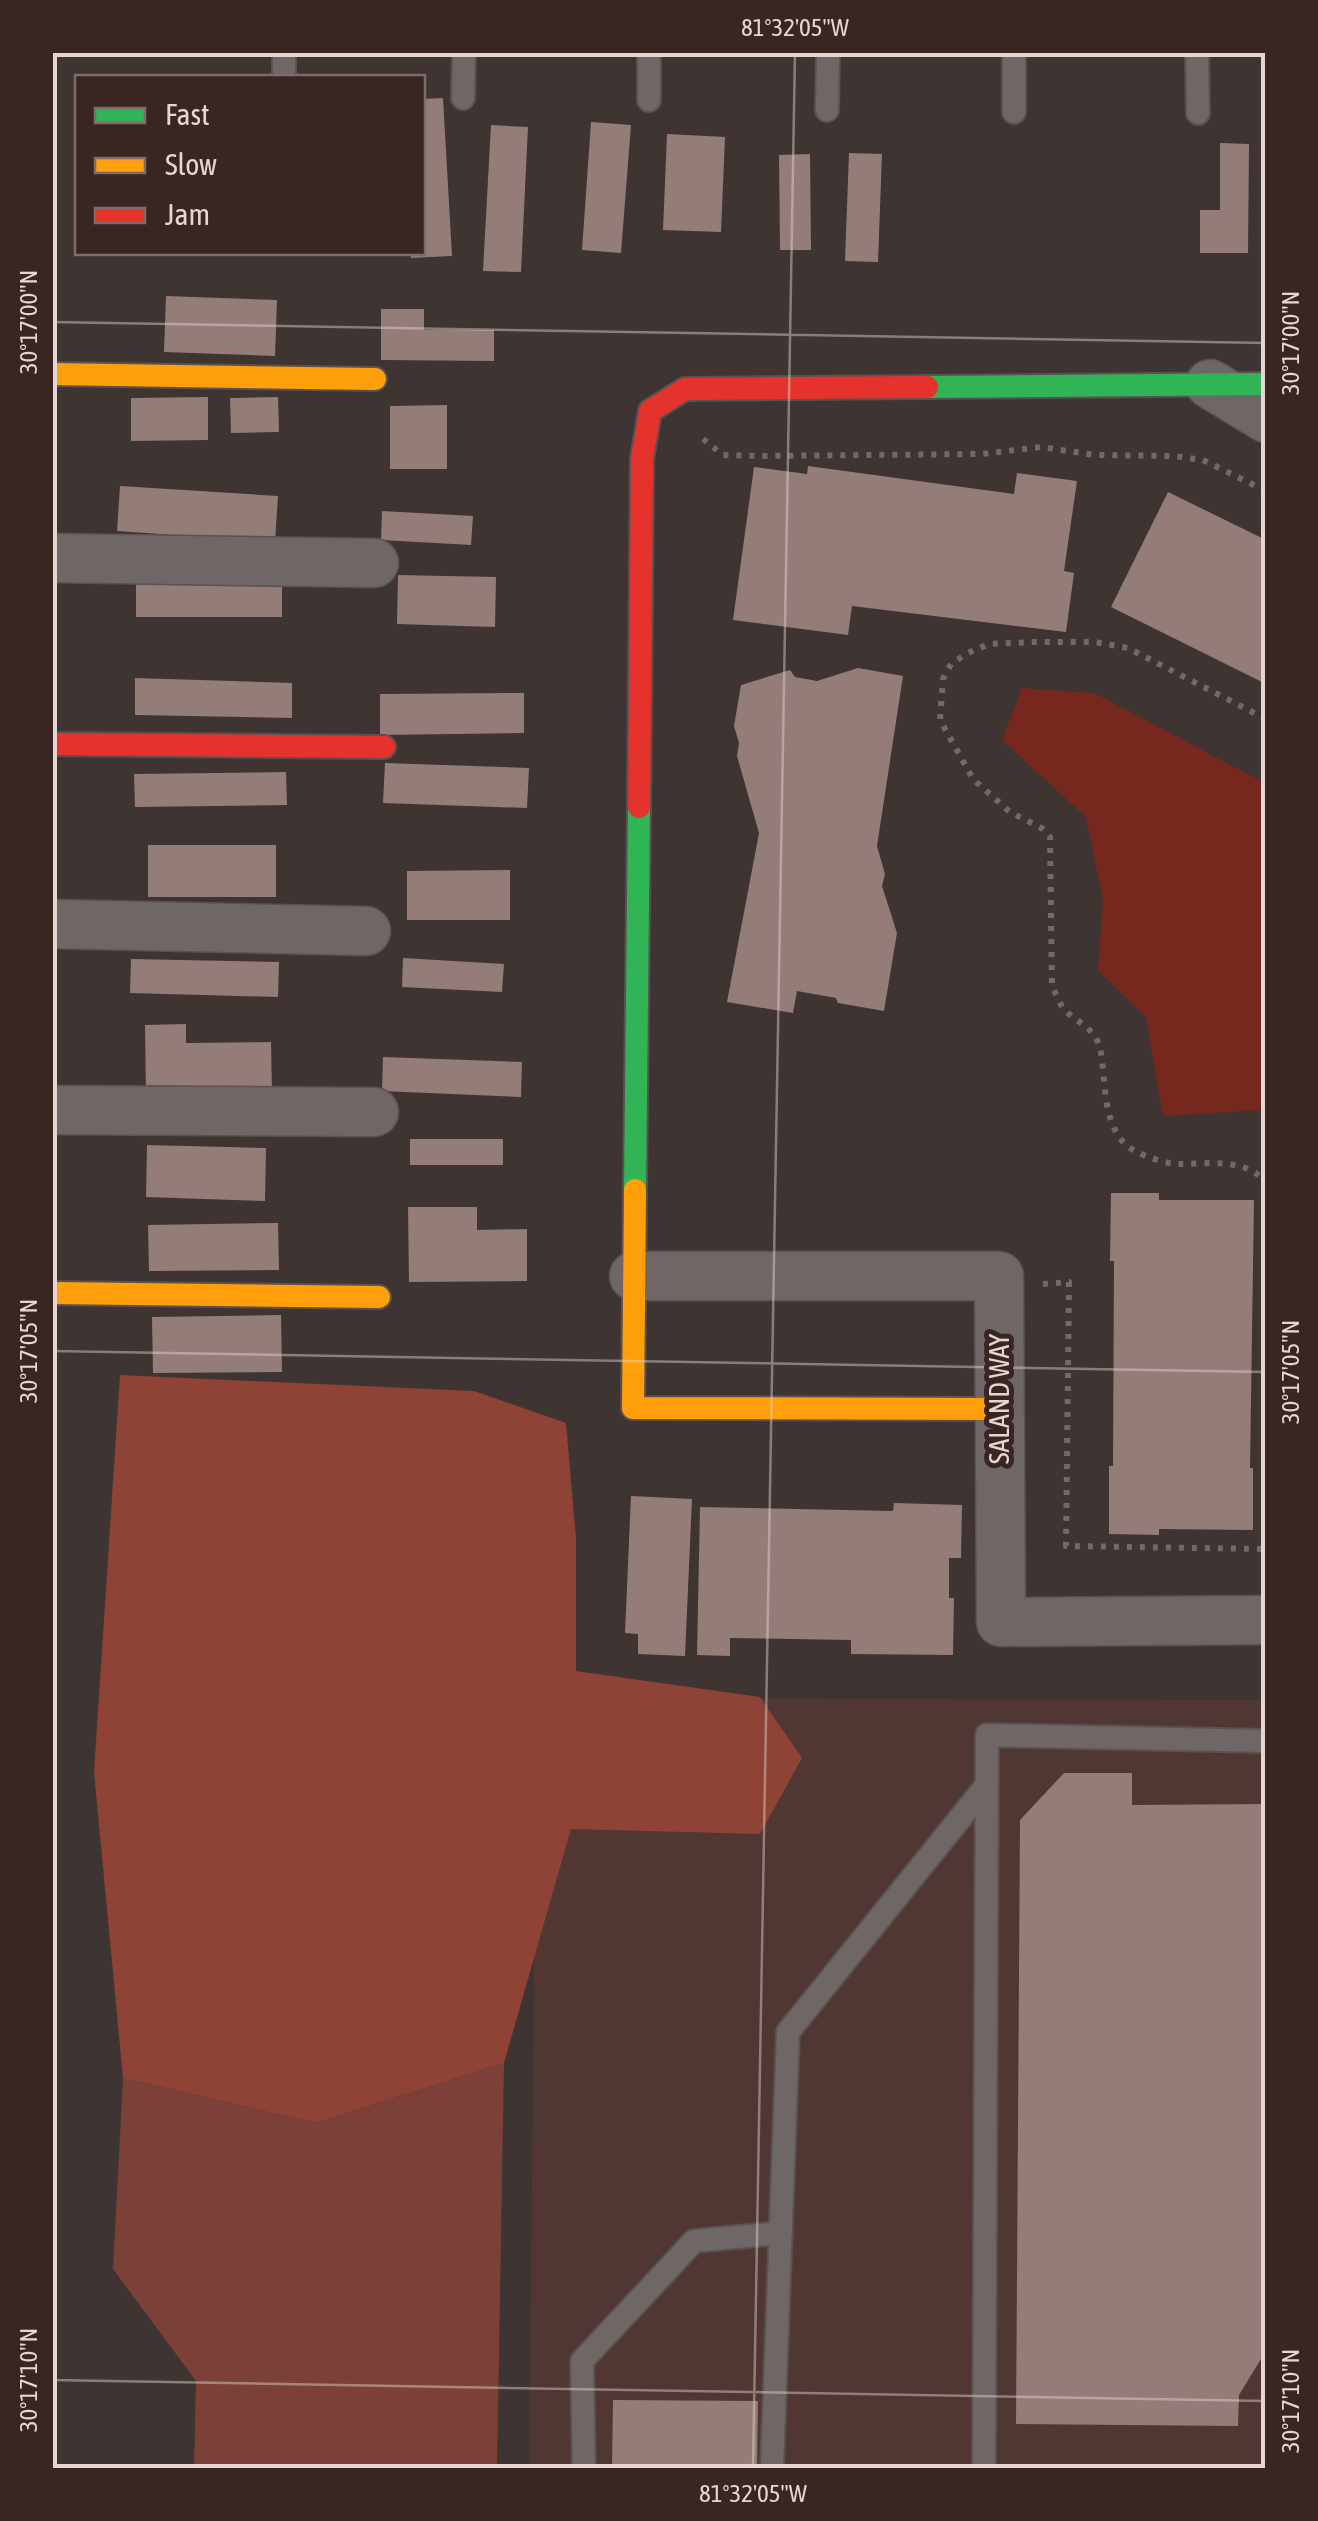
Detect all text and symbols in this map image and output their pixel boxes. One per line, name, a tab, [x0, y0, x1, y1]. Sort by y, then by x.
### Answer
text: 81°32'05"W	[741, 13, 850, 41]
legend	[75, 75, 425, 255]
text: Fast	[165, 97, 210, 131]
text: Slow	[165, 147, 217, 181]
text: Jam	[165, 197, 210, 231]
text: 30°17'00"N	[14, 270, 42, 374]
text: 30°17'00"N	[1276, 291, 1304, 395]
text: 30°17'05"N	[14, 1299, 42, 1403]
text: 30°17'05"N	[1276, 1320, 1304, 1424]
street label: SALAND WAY	[983, 1333, 1015, 1464]
text: 30°17'10"N	[14, 2328, 42, 2432]
text: 30°17'10"N	[1276, 2349, 1304, 2453]
text: 81°32'05"W	[699, 2479, 808, 2507]

